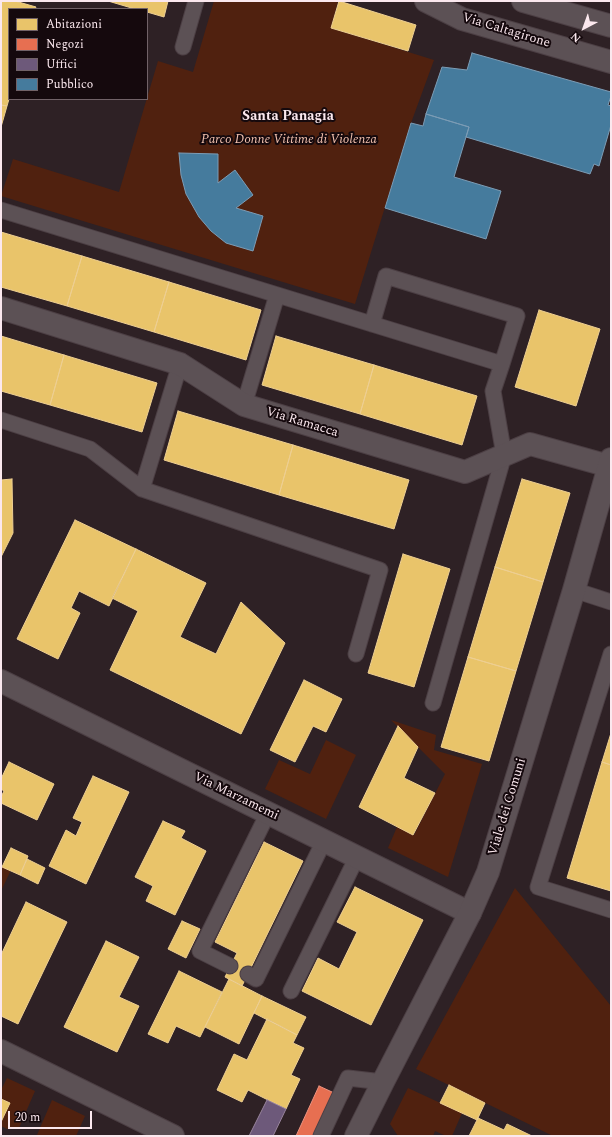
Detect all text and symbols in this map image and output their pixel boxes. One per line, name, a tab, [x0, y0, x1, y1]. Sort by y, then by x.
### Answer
legend	[8, 8, 148, 100]
north arrow	[564, 8, 604, 48]
street label: Via Caltagirone	[460, 10, 552, 52]
text: Abitazioni	[46, 15, 102, 34]
text: N	[567, 28, 585, 47]
text: Negozi	[46, 35, 84, 54]
text: Uffici	[46, 55, 77, 74]
text: Pubblico	[46, 75, 93, 94]
district label: Santa Panagia	[242, 109, 334, 125]
park label: Parco Donne Vittime di Violenza	[201, 132, 377, 148]
street label: Via Ramacca	[264, 405, 340, 441]
street label: Viale dei Comuni	[486, 757, 530, 857]
street label: Via Marzamemi	[191, 770, 281, 824]
scale bar	[10, 1103, 94, 1129]
text: 20 m	[15, 1108, 40, 1127]

